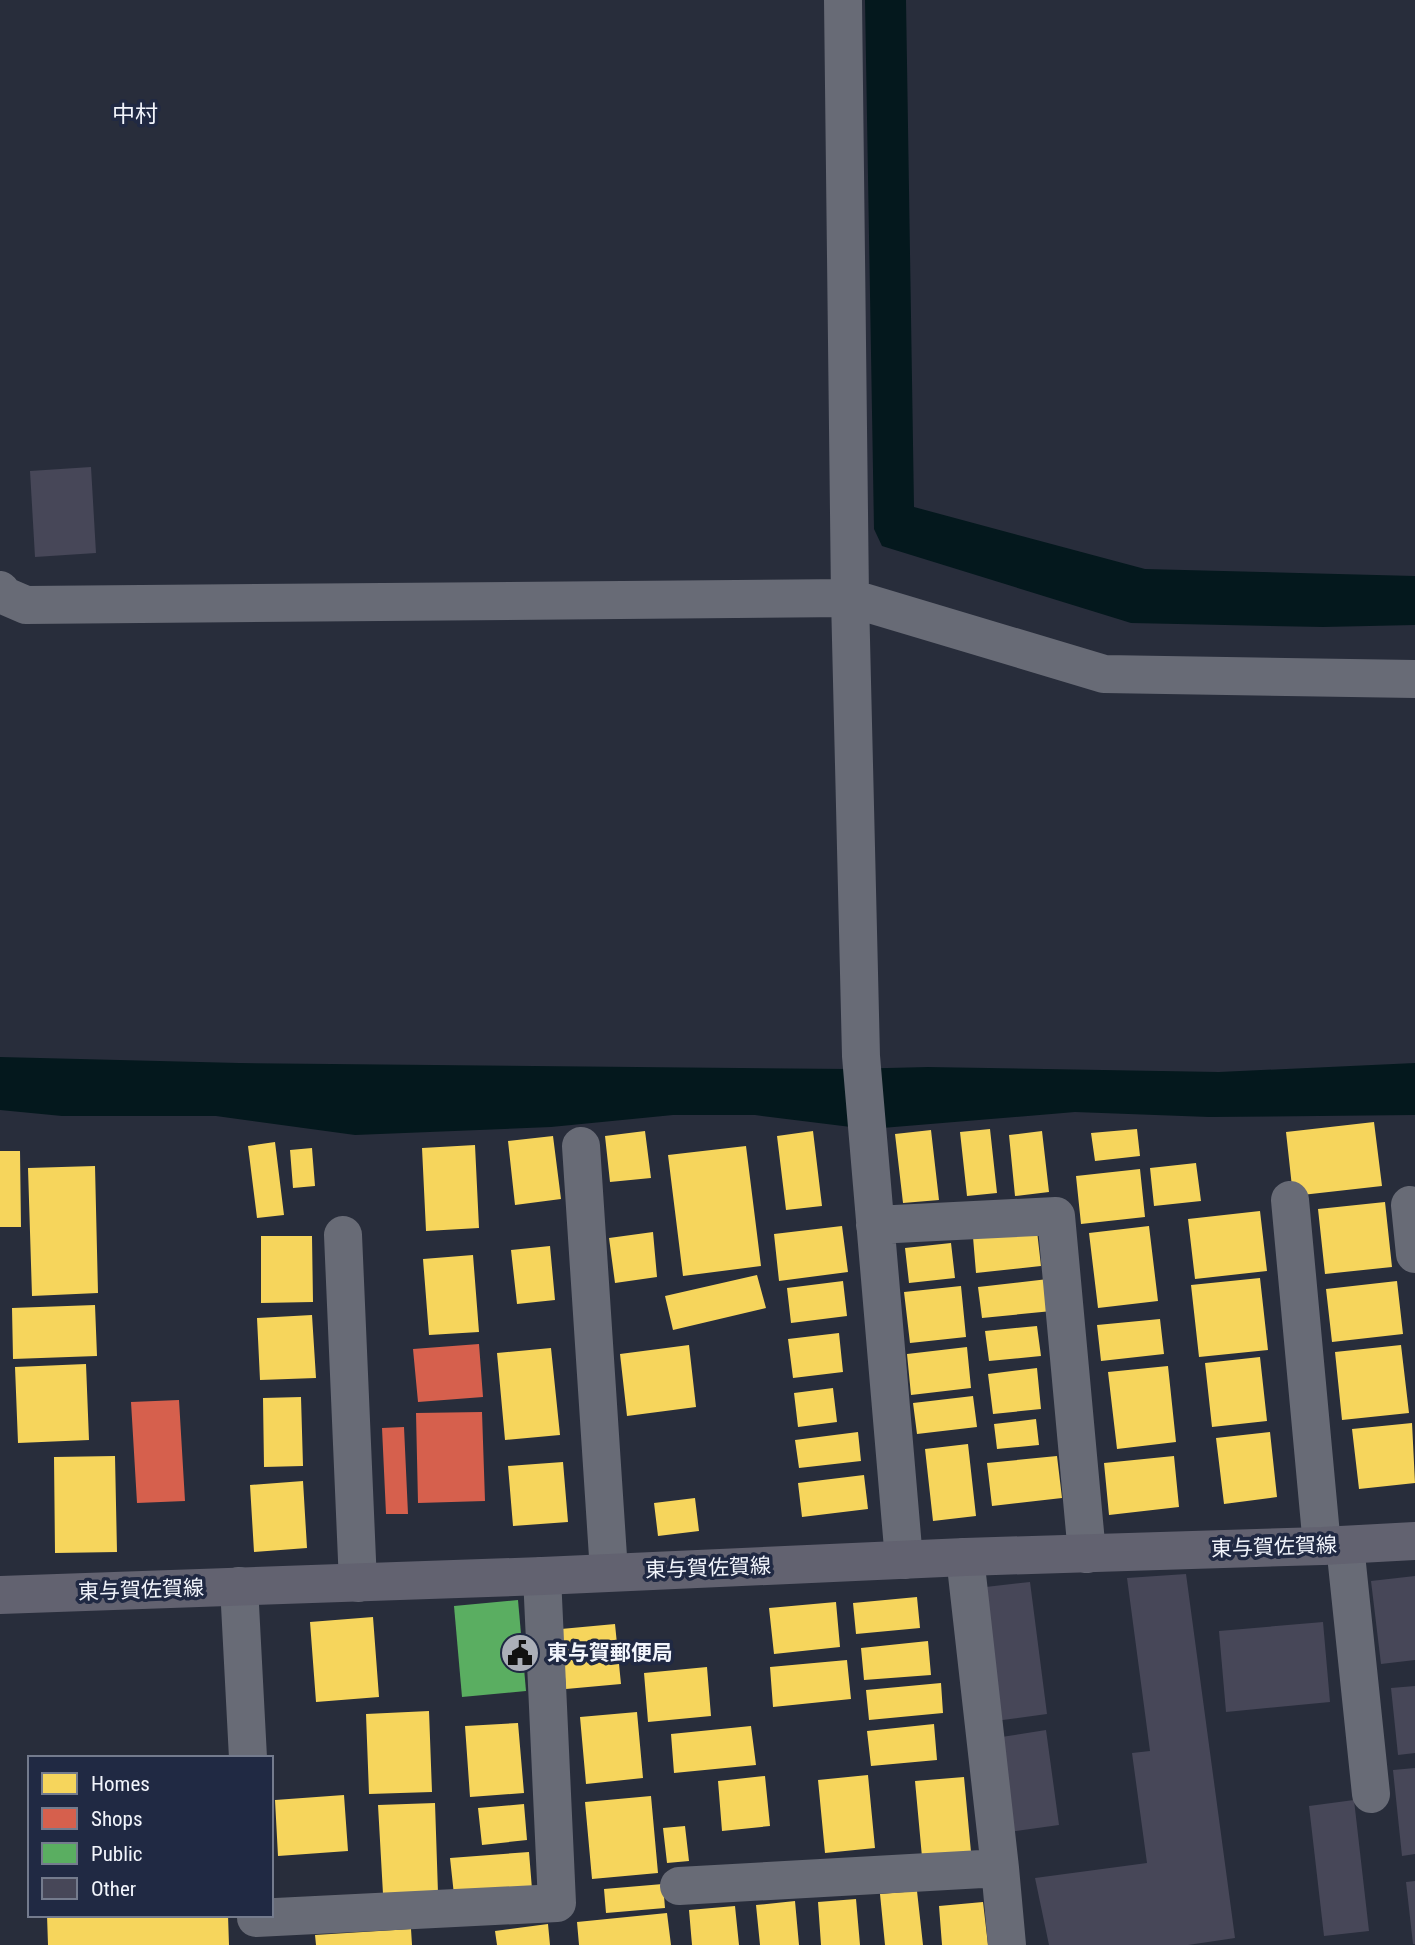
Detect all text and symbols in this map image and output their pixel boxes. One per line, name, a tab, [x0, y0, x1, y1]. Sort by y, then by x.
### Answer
district label: 中村	[112, 101, 158, 128]
street label: 東与賀佐賀線	[1211, 1533, 1337, 1561]
street label: 東与賀佐賀線	[645, 1554, 771, 1582]
street label: 東与賀佐賀線	[78, 1576, 204, 1604]
public building icon: 東与賀郵便局	[499, 1632, 541, 1674]
place label: 東与賀郵便局	[547, 1641, 673, 1665]
legend	[28, 1756, 273, 1917]
text: Homes	[91, 1772, 150, 1796]
text: Shops	[91, 1807, 143, 1831]
text: Public	[91, 1842, 143, 1866]
text: Other	[91, 1877, 136, 1901]

